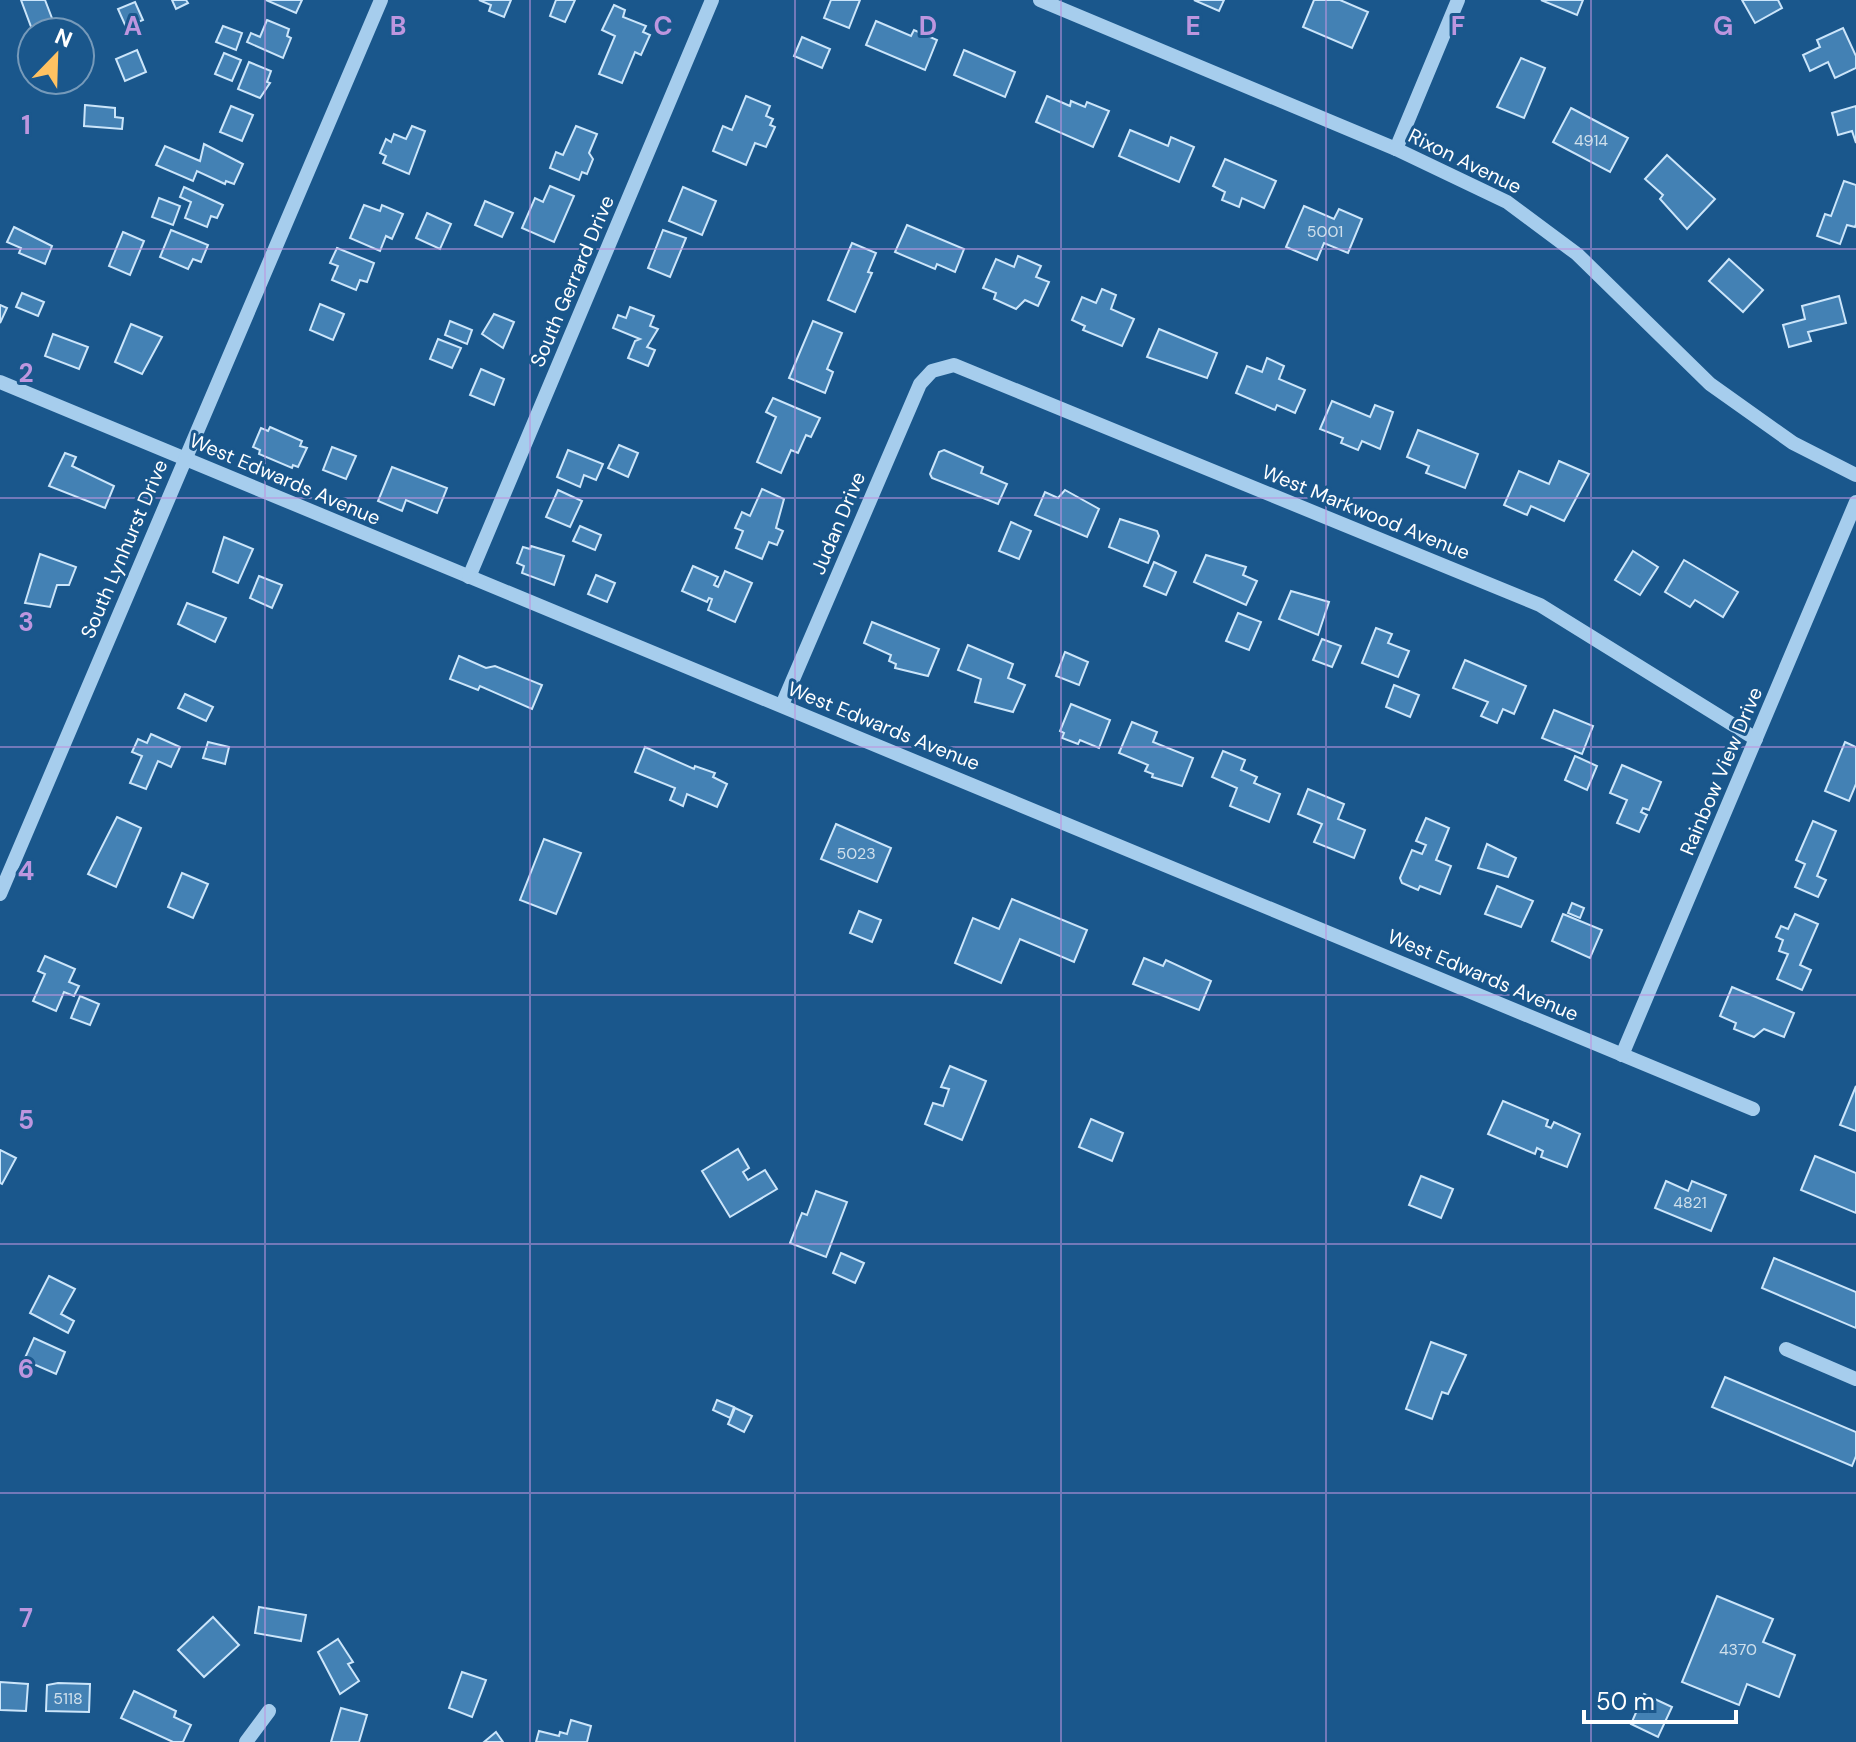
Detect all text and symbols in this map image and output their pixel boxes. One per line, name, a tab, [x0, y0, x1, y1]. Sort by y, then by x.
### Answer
text: A	[124, 9, 142, 43]
text: B	[390, 9, 406, 43]
text: C	[653, 9, 673, 43]
text: D	[919, 9, 937, 43]
text: E	[1185, 9, 1201, 43]
text: F	[1451, 9, 1465, 43]
text: G	[1713, 9, 1733, 43]
north arrow	[16, 16, 96, 96]
text: N	[51, 22, 77, 55]
text: 1	[21, 108, 31, 142]
street label: Rixon Avenue	[1404, 122, 1526, 200]
house number: 4914	[1574, 130, 1608, 151]
street label: South Gerrard Drive	[524, 191, 620, 371]
house number: 5001	[1307, 221, 1343, 242]
text: 2	[18, 356, 34, 390]
street label: West Edwards Avenue	[186, 427, 384, 531]
street label: South Lynhurst Drive	[75, 456, 173, 642]
street label: West Markwood Avenue	[1258, 458, 1474, 566]
street label: Judan Drive	[805, 468, 871, 578]
text: 3	[18, 605, 34, 639]
street label: West Edwards Avenue	[784, 676, 984, 776]
street label: Rainbow View Drive	[1674, 683, 1768, 859]
house number: 5023	[836, 843, 876, 864]
text: 4	[18, 854, 34, 888]
street label: West Edwards Avenue	[1384, 923, 1582, 1027]
text: 5	[18, 1103, 34, 1137]
house number: 4821	[1673, 1192, 1707, 1213]
text: 6	[18, 1352, 34, 1386]
text: 7	[19, 1601, 33, 1635]
house number: 4370	[1719, 1639, 1757, 1660]
scale bar	[1584, 1674, 1736, 1724]
text: 50 m	[1596, 1686, 1655, 1717]
house number: 5118	[53, 1688, 83, 1709]

